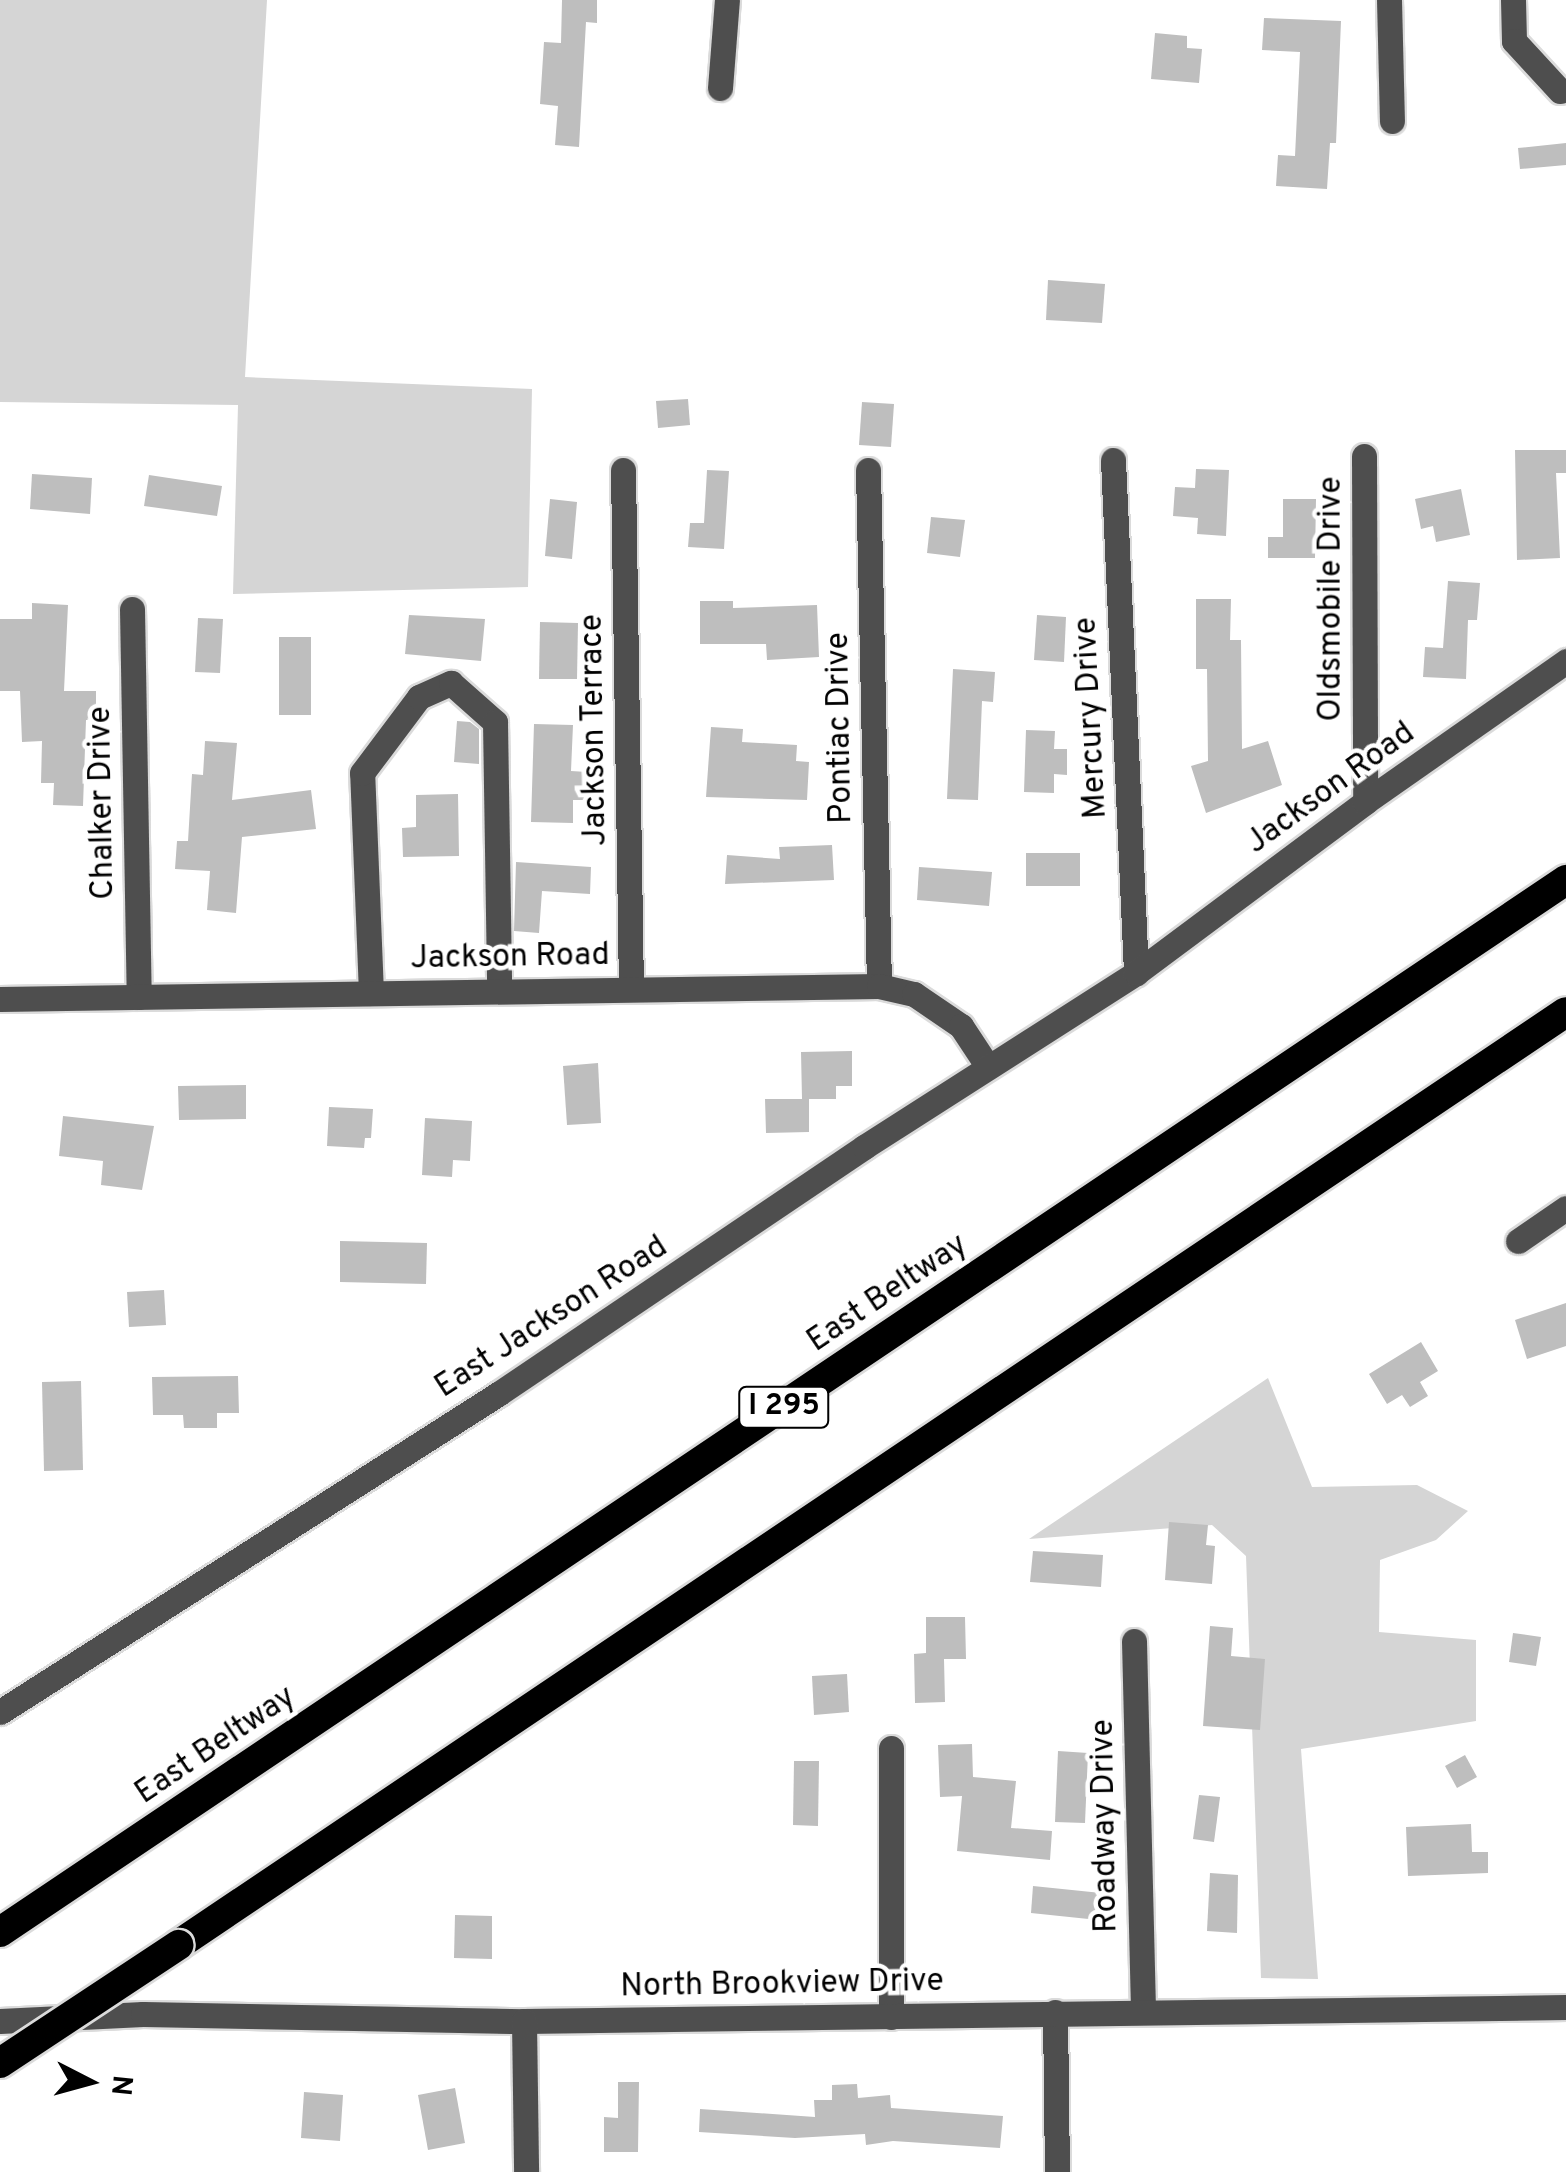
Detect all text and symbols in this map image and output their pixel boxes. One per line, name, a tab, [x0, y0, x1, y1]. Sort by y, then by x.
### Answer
street label: Oldsmobile Drive	[1313, 476, 1351, 722]
street label: Jackson Terrace	[574, 613, 616, 847]
street label: Mercury Drive	[1068, 616, 1116, 820]
street label: Pontiac Drive	[820, 632, 862, 824]
street label: Chalker Drive	[82, 706, 124, 900]
street label: Jackson Road	[1239, 715, 1423, 863]
street label: Jackson Road	[410, 937, 610, 979]
street label: East Beltway	[801, 1226, 975, 1362]
street label: East Jackson Road	[429, 1229, 675, 1407]
road number: I 295	[736, 1382, 832, 1432]
street label: East Beltway	[129, 1678, 303, 1814]
street label: Roadway Drive	[1085, 1719, 1127, 1933]
street label: North Brookview Drive	[620, 1963, 944, 2007]
north arrow	[40, 2032, 140, 2132]
text: N	[101, 2073, 139, 2097]

